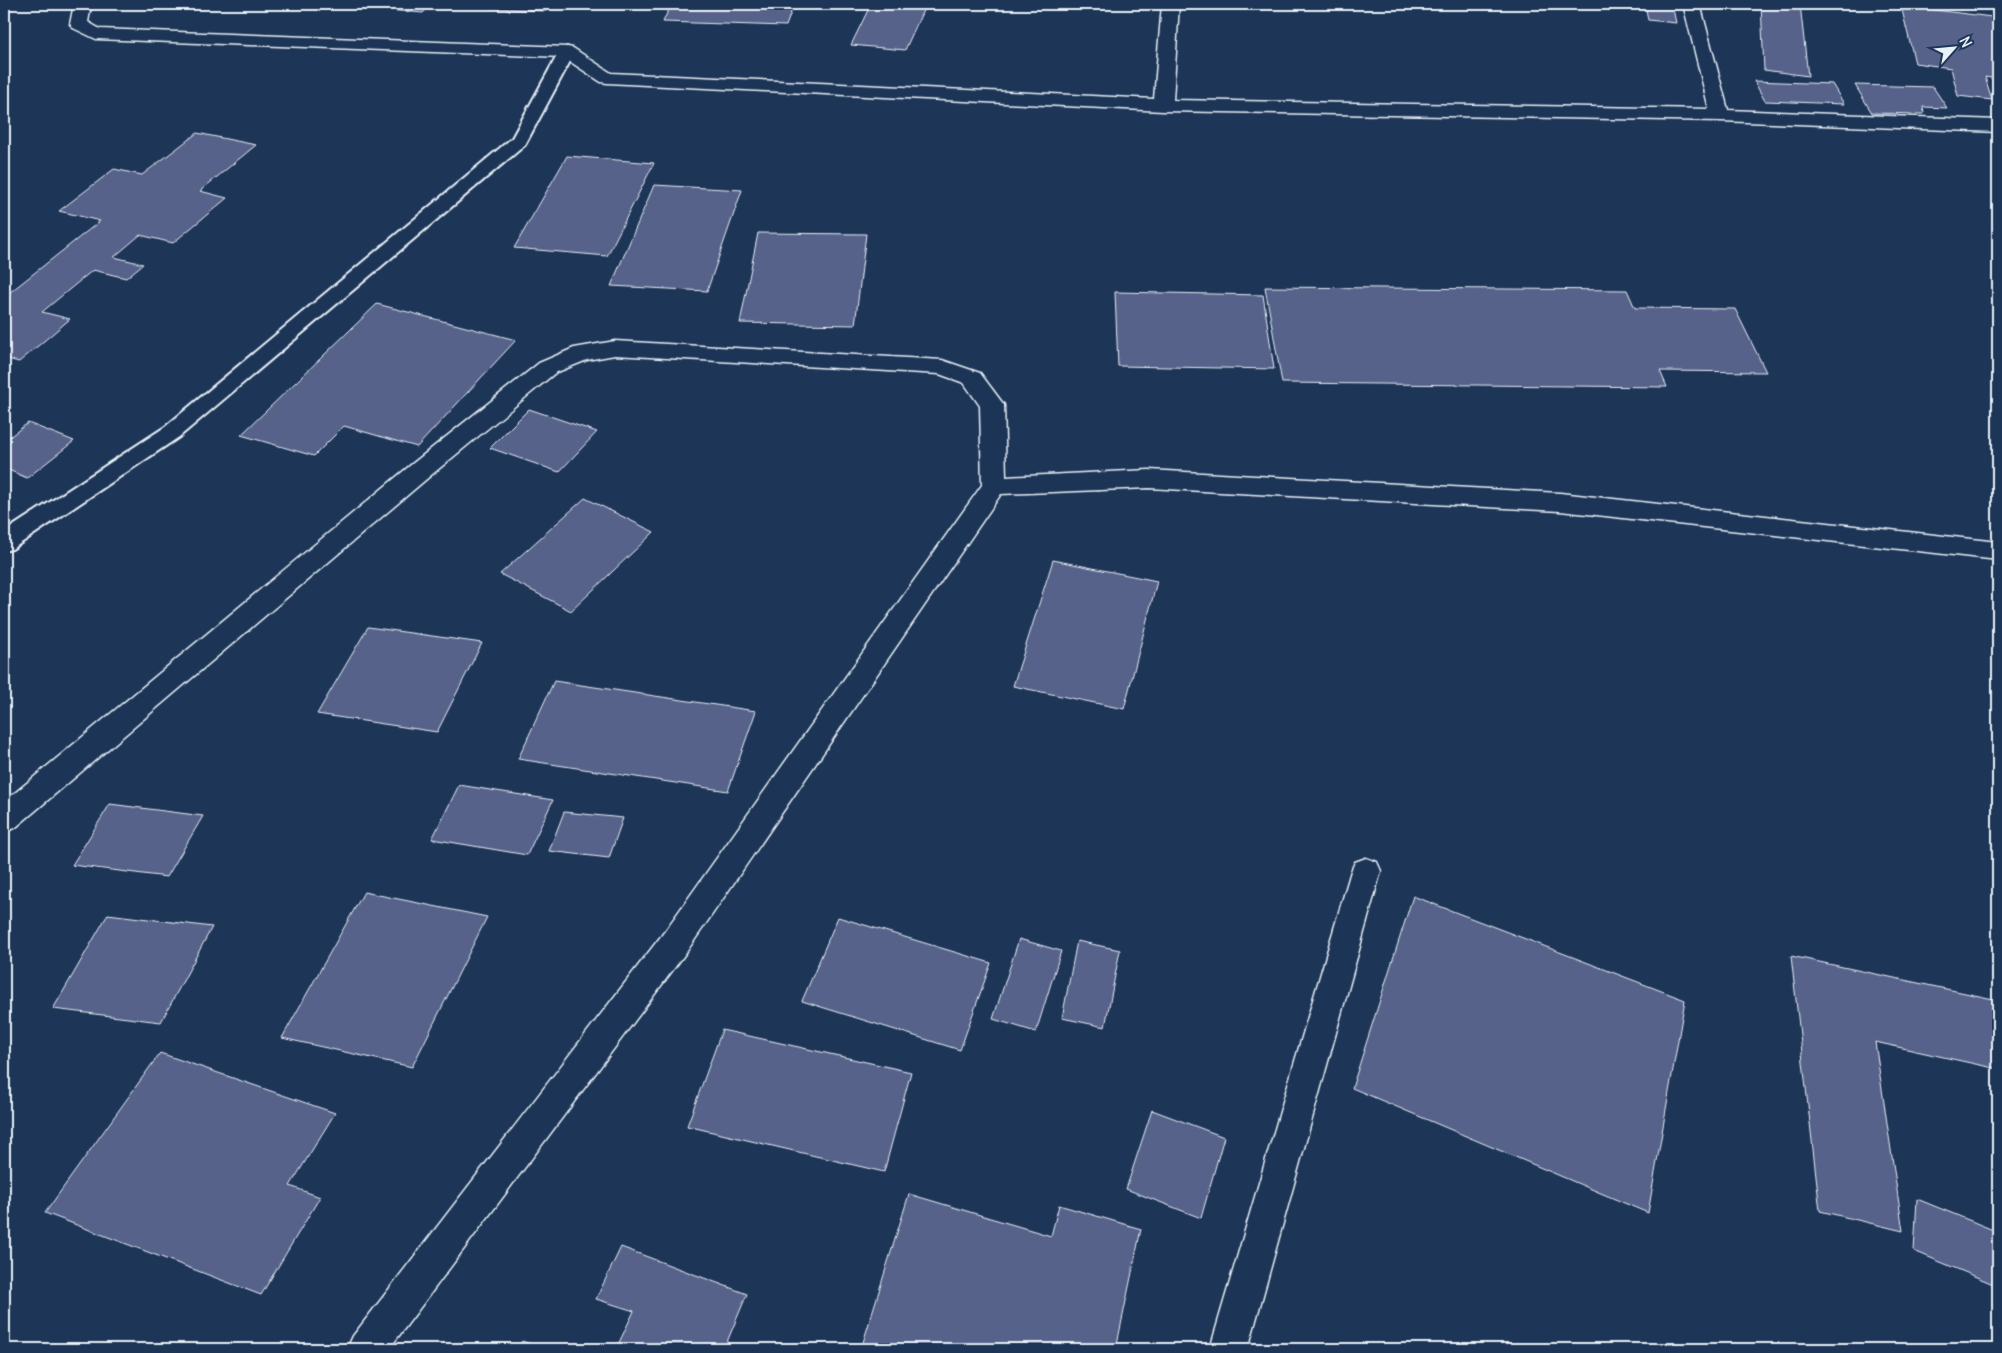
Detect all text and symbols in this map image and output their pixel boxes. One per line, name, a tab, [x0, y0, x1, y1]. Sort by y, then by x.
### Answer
north arrow	[1930, 22, 1980, 72]
text: N	[1955, 34, 1976, 50]

